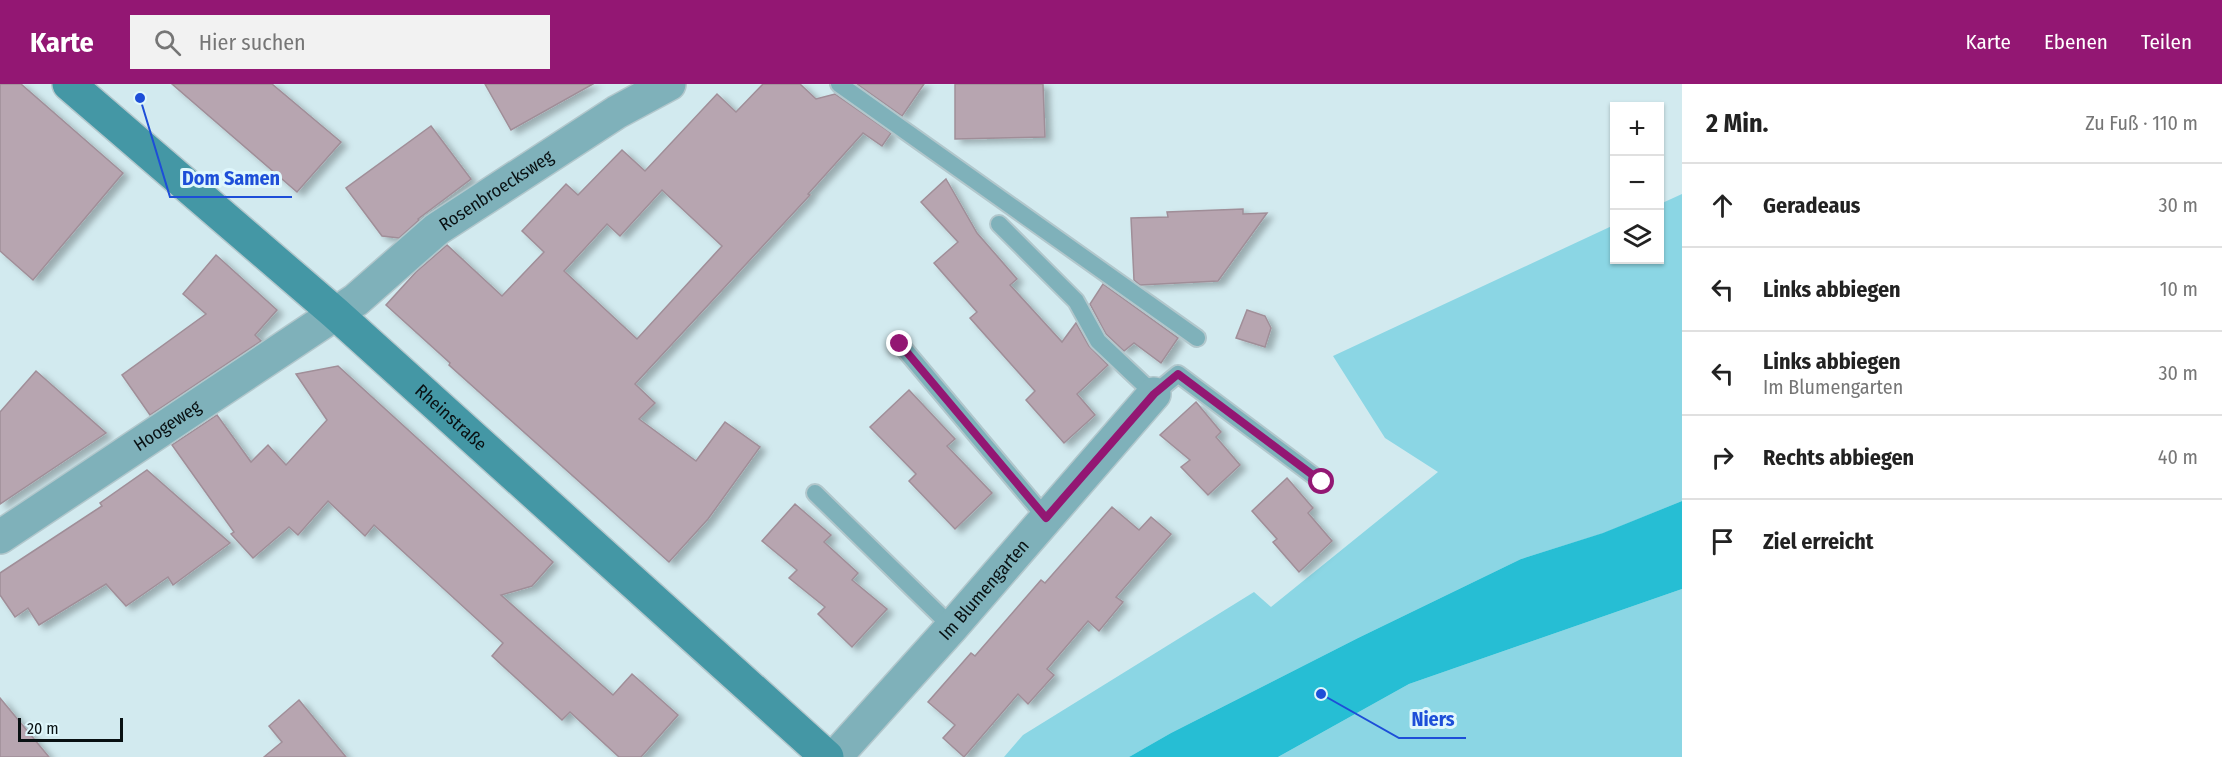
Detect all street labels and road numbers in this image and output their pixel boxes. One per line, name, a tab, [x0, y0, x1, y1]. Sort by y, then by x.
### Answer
street label: Rosenbroecksweg	[435, 145, 558, 236]
street label: Rheinstraße	[410, 380, 491, 456]
street label: Hoogeweg	[130, 395, 206, 456]
street label: Im Blumengarten	[934, 535, 1034, 645]

